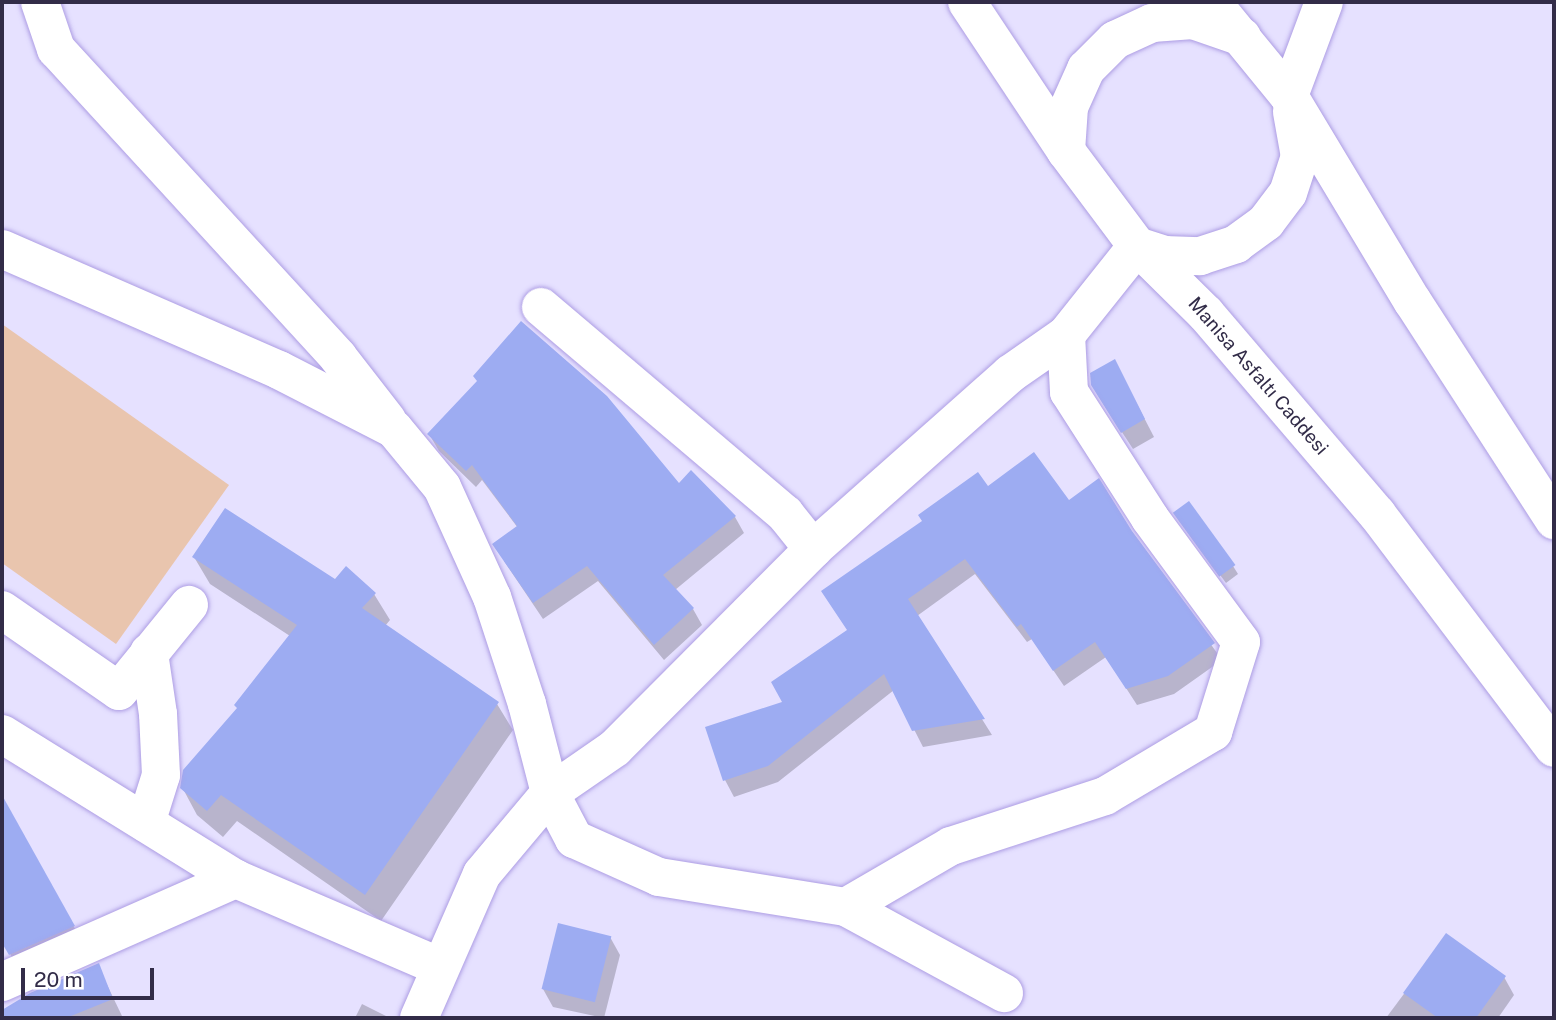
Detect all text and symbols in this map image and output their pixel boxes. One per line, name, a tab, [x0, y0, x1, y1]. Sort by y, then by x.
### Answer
street label: Manisa Asfaltı Caddesi	[1183, 293, 1333, 459]
scale bar	[24, 954, 158, 998]
text: 20 m	[34, 967, 83, 992]

